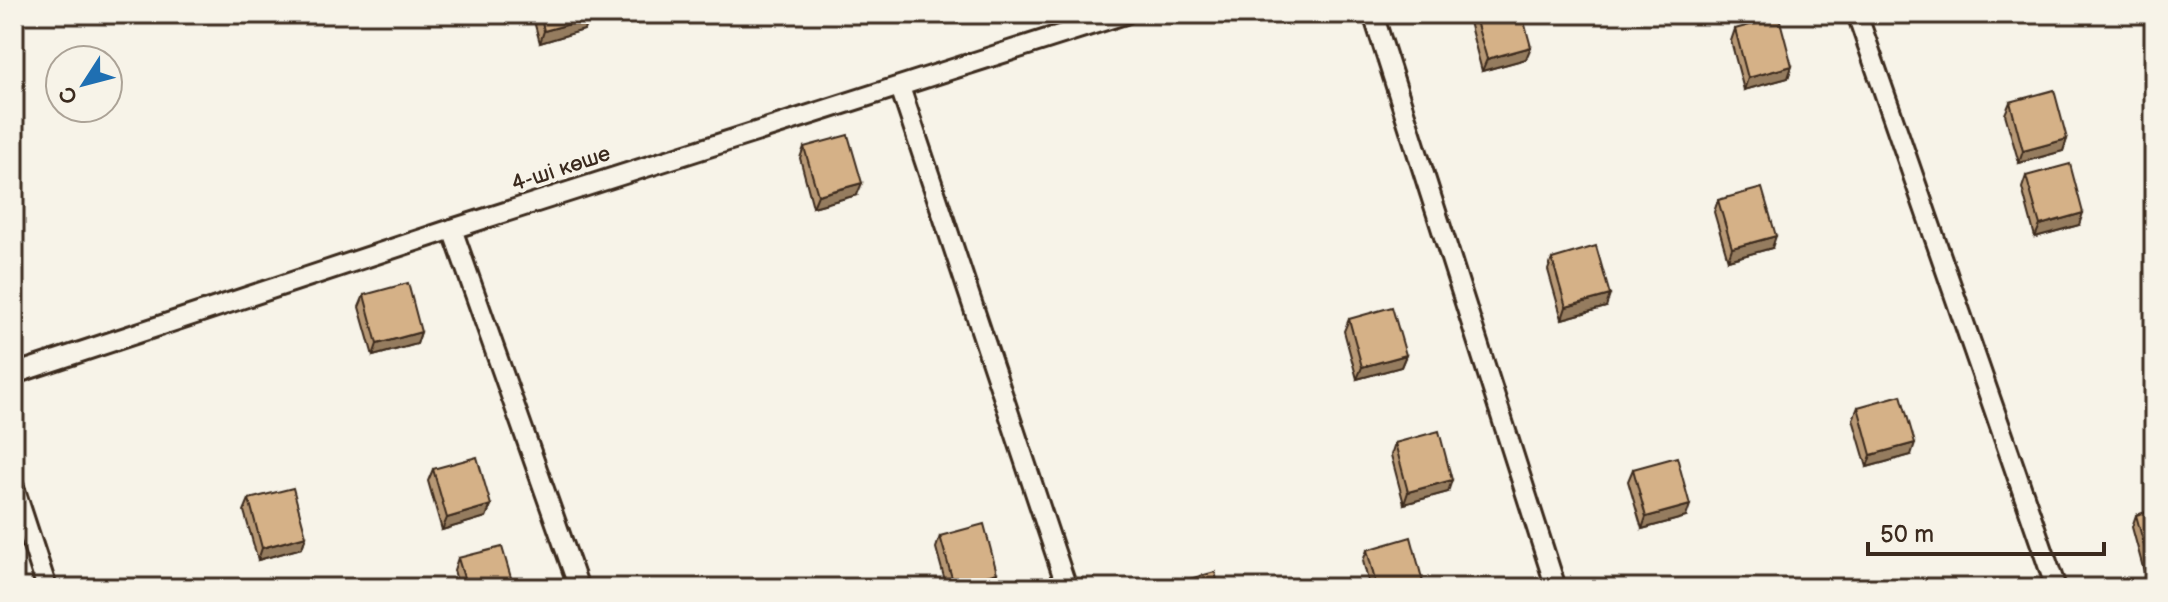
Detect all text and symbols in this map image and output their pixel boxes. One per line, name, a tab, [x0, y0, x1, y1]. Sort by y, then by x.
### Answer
north arrow	[44, 44, 124, 124]
text: С	[54, 81, 84, 109]
street label: 4-ші көше	[508, 140, 614, 198]
scale bar	[1868, 506, 2104, 556]
text: 50 m	[1880, 520, 1934, 549]

